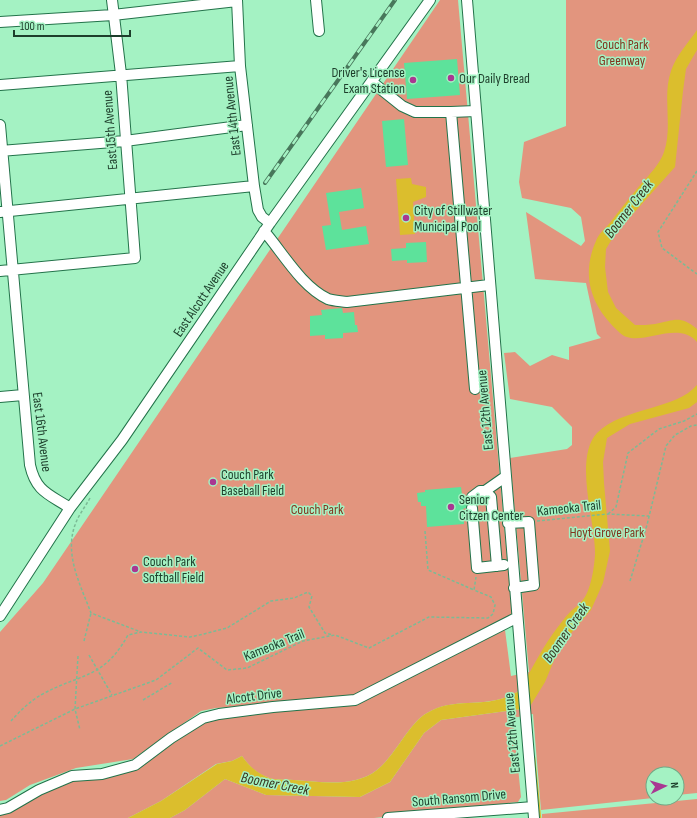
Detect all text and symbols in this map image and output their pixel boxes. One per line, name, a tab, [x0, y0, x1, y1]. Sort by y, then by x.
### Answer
scale bar	[14, 12, 130, 38]
text: 100 m	[20, 19, 45, 34]
park label: Couch Park Greenway	[596, 36, 649, 69]
place label: Driver's License Exam Station	[331, 64, 405, 97]
place label: Our Daily Bread	[459, 70, 530, 87]
marker: Our Daily Bread	[446, 73, 456, 83]
street label: East 14th Avenue	[219, 75, 245, 157]
marker: Driver's License Exam Station	[408, 75, 418, 85]
street label: East 15th Avenue	[99, 90, 121, 170]
water label: Boomer Creek	[600, 176, 658, 242]
place label: City of Stillwater Municipal Pool	[414, 202, 492, 235]
marker: City of Stillwater Municipal Pool	[401, 213, 411, 223]
street label: East Alcott Avenue	[169, 258, 233, 340]
street label: East 12th Avenue	[473, 369, 497, 451]
street label: East 16th Avenue	[29, 391, 55, 473]
place label: Couch Park Baseball Field	[221, 466, 284, 499]
marker: Couch Park Baseball Field	[208, 477, 218, 487]
place label: Senior Citzen Center	[459, 491, 524, 524]
street label: Kameoka Trail	[536, 496, 602, 520]
park label: Couch Park	[291, 501, 344, 518]
marker: Senior Citzen Center	[446, 502, 456, 512]
park label: Hoyt Grove Park	[570, 524, 645, 541]
place label: Couch Park Softball Field	[143, 553, 204, 586]
marker: Couch Park Softball Field	[130, 564, 140, 574]
water label: Boomer Creek	[538, 599, 594, 667]
street label: Kameoka Trail	[241, 625, 307, 665]
street label: Alcott Drive	[225, 684, 282, 708]
street label: East 12th Avenue	[500, 692, 524, 774]
north arrow	[645, 766, 685, 806]
water label: Boomer Creek	[239, 768, 311, 800]
text: N	[668, 782, 681, 789]
street label: South Ransom Drive	[411, 785, 507, 811]

